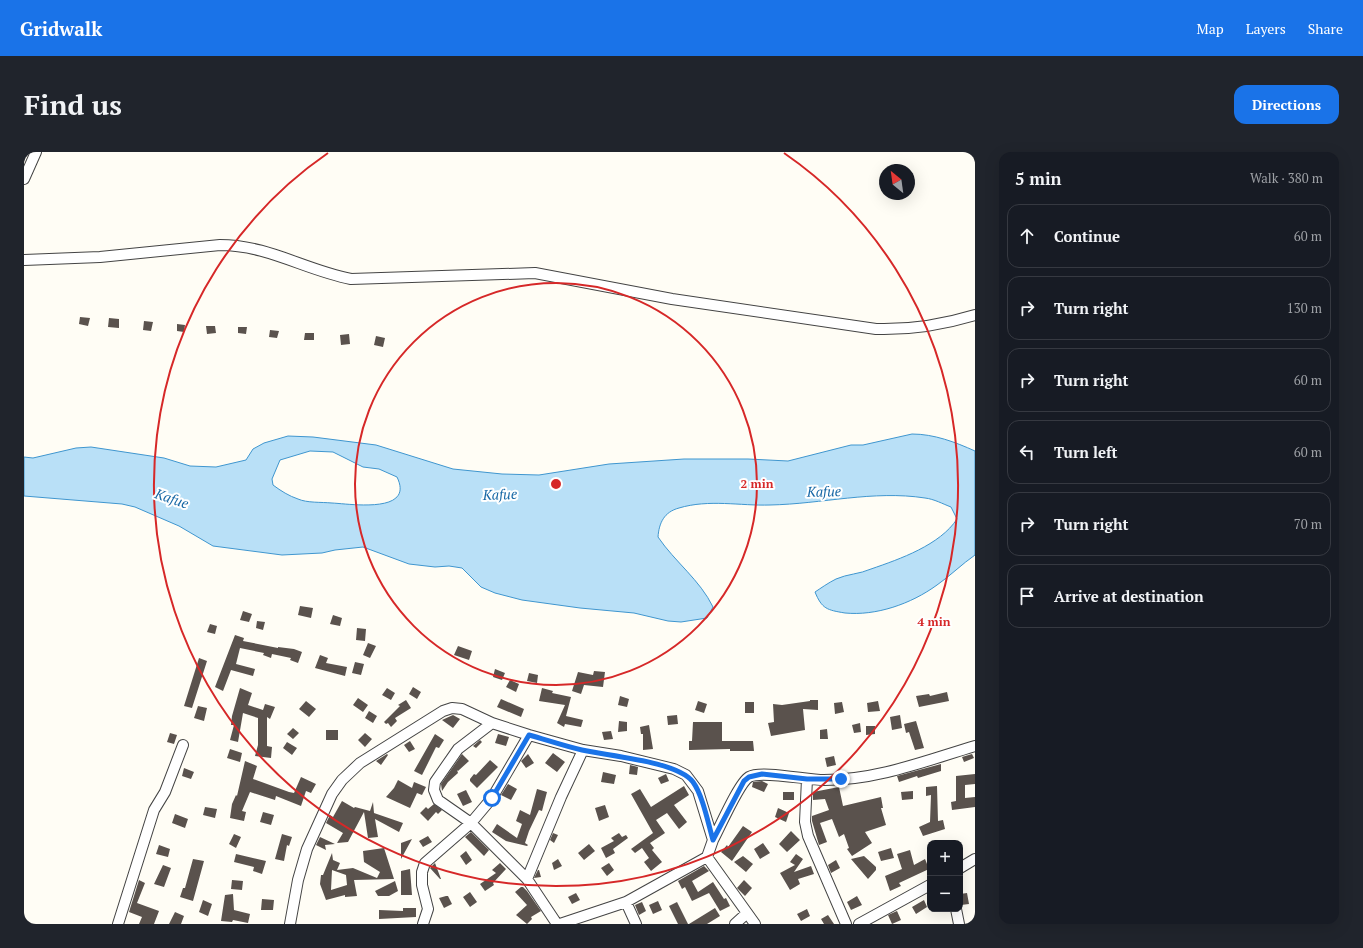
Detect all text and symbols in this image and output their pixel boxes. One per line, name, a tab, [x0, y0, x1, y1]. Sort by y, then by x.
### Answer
text: Gridwalk	[20, 16, 102, 41]
text: Map	[1197, 19, 1224, 38]
text: Layers	[1246, 19, 1286, 38]
text: Share	[1308, 19, 1343, 38]
button: Directions	[1234, 85, 1339, 124]
text: Find us	[24, 86, 122, 123]
north arrow	[879, 164, 915, 200]
text: 5 min	[1015, 167, 1062, 190]
text: Walk · 380 m	[1250, 169, 1323, 187]
icon: ahead	[1016, 225, 1038, 247]
text: Continue	[1054, 226, 1120, 246]
text: 60 m	[1294, 227, 1322, 245]
icon: right	[1016, 297, 1038, 319]
text: Turn right	[1054, 298, 1129, 318]
text: 130 m	[1287, 299, 1322, 317]
icon: right	[1016, 369, 1038, 391]
text: Turn right	[1054, 370, 1129, 390]
text: 60 m	[1294, 371, 1322, 389]
icon: left	[1016, 441, 1038, 463]
text: Turn left	[1054, 442, 1118, 462]
text: 60 m	[1294, 443, 1322, 461]
text: 2 min	[741, 476, 774, 491]
centre of rings	[549, 477, 563, 491]
water label: Kafue	[806, 481, 842, 501]
water label: Kafue	[152, 483, 192, 513]
water label: Kafue	[482, 484, 518, 504]
icon: right	[1016, 513, 1038, 535]
text: Turn right	[1054, 514, 1129, 534]
text: 70 m	[1294, 515, 1322, 533]
icon: arrive	[1016, 585, 1038, 607]
text: Arrive at destination	[1054, 586, 1204, 606]
text: 4 min	[918, 614, 951, 629]
route end	[832, 770, 850, 788]
route start	[483, 789, 501, 807]
map controls	[927, 840, 963, 912]
button: +	[927, 840, 963, 876]
button: −	[927, 876, 963, 912]

